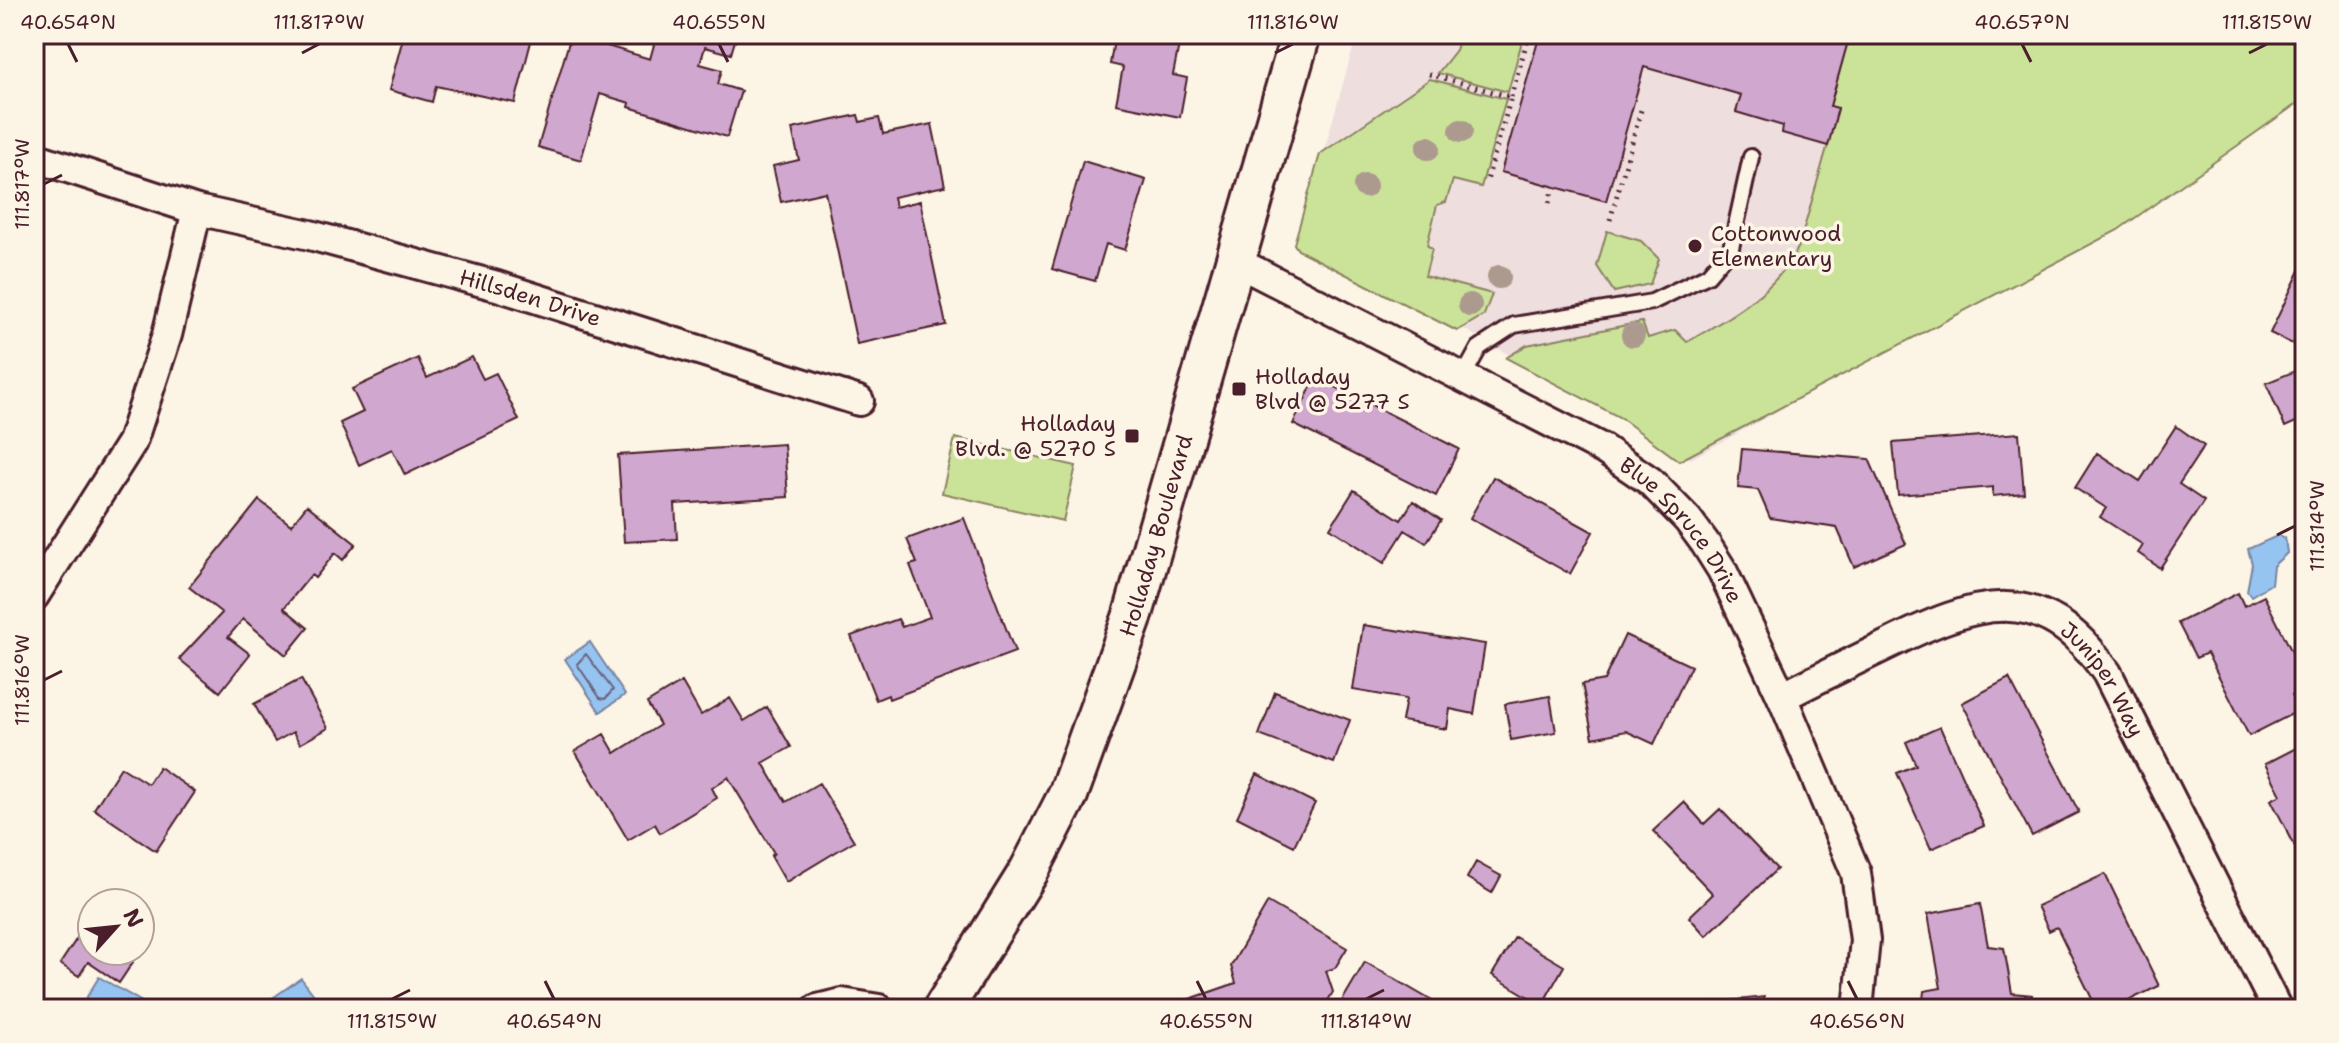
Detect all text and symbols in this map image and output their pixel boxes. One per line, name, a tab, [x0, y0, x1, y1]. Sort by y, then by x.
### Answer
text: 40.654°N	[20, 9, 116, 35]
text: 111.817°W	[273, 9, 365, 35]
text: 40.655°N	[672, 9, 766, 35]
text: 111.816°W	[1247, 9, 1339, 35]
text: 40.657°N	[1974, 9, 2070, 35]
text: 111.815°W	[2222, 9, 2312, 35]
text: 111.817°W	[9, 138, 35, 230]
place label: Cottonwood Elementary	[1711, 219, 1841, 273]
marker: Cottonwood Elementary	[1686, 237, 1704, 255]
street label: Hillsden Drive	[456, 262, 605, 333]
place label: Holladay Blvd @ 5277 S	[1255, 362, 1410, 416]
marker: Holladay Blvd @ 5277 S	[1230, 380, 1248, 398]
place label: Holladay Blvd. @ 5270 S	[955, 409, 1116, 463]
marker: Holladay Blvd. @ 5270 S	[1123, 427, 1141, 445]
street label: Holladay Boulevard	[1112, 431, 1199, 641]
street label: Blue Spruce Drive	[1614, 450, 1750, 608]
text: 111.814°W	[2304, 480, 2330, 572]
street label: Juniper Way	[2055, 615, 2151, 742]
text: 111.816°W	[9, 634, 35, 726]
north arrow	[76, 887, 156, 967]
text: N	[116, 904, 150, 932]
text: 111.815°W	[347, 1008, 437, 1034]
text: 40.654°N	[506, 1008, 602, 1034]
text: 40.655°N	[1159, 1008, 1253, 1034]
text: 111.814°W	[1320, 1008, 1412, 1034]
text: 40.656°N	[1809, 1008, 1905, 1034]

